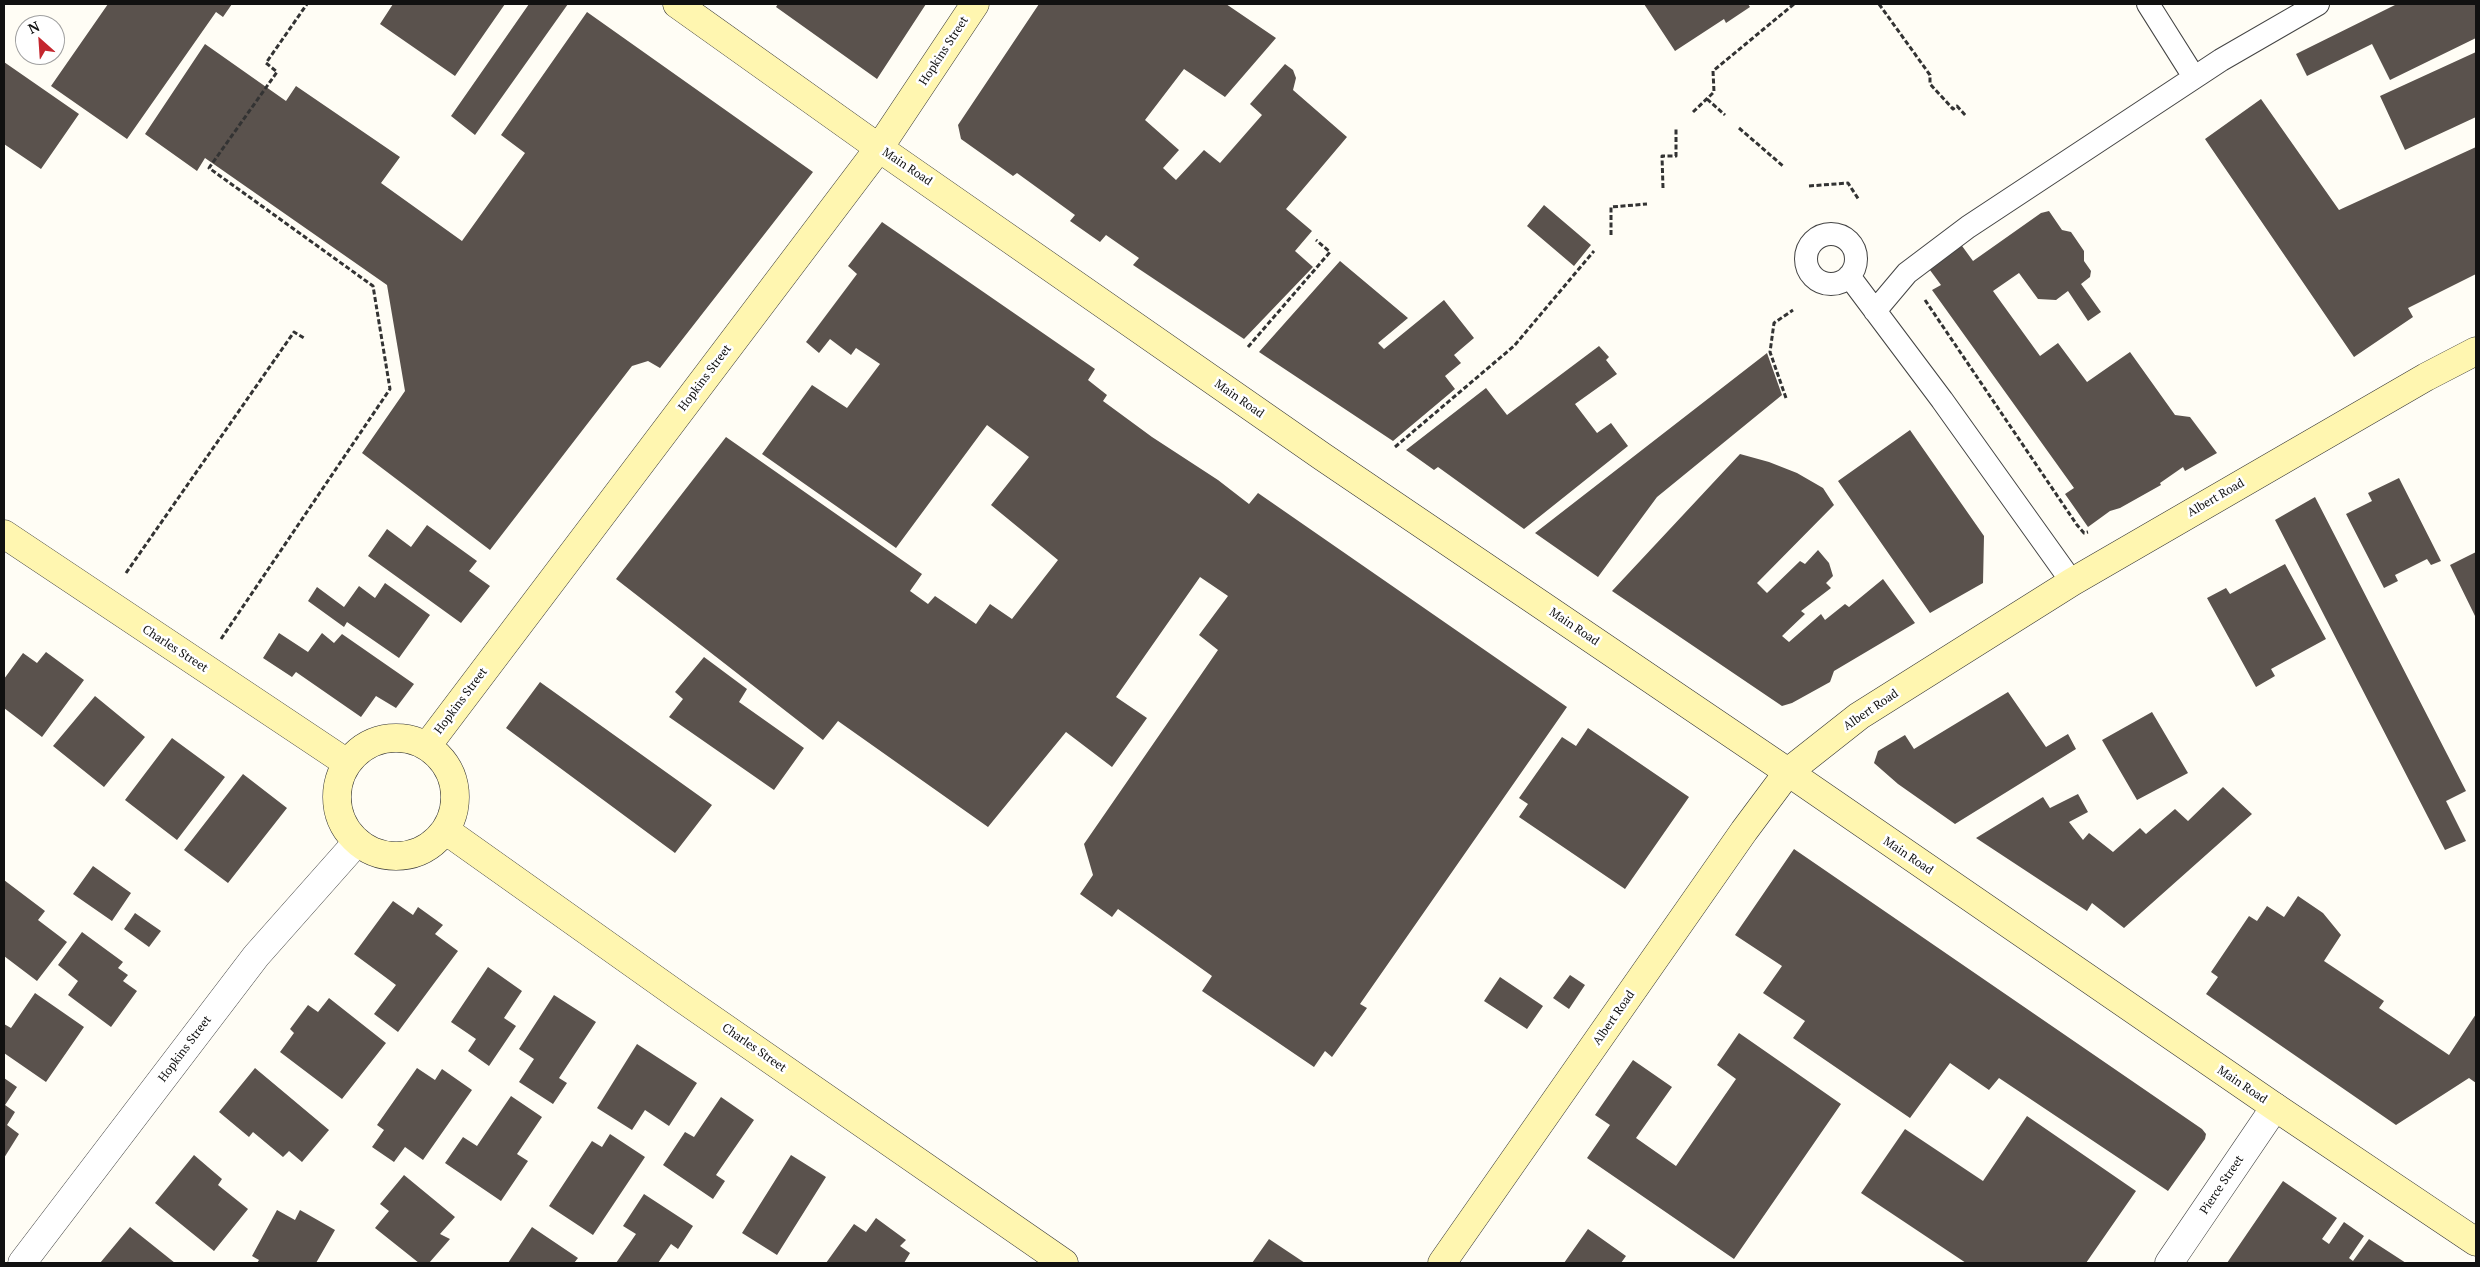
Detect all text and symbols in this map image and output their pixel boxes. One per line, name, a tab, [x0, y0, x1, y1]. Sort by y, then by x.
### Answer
street label: Hopkins Street	[916, 14, 972, 88]
north arrow	[15, 15, 65, 65]
text: N	[25, 16, 43, 38]
street label: Main Road	[879, 145, 935, 189]
street label: Hopkins Street	[675, 342, 735, 414]
street label: Main Road	[1212, 377, 1266, 421]
street label: Albert Road	[2185, 476, 2247, 520]
street label: Main Road	[1546, 605, 1602, 649]
street label: Charles Street	[140, 622, 210, 676]
street label: Hopkins Street	[431, 665, 491, 737]
street label: Albert Road	[1841, 686, 1901, 734]
street label: Main Road	[1880, 834, 1936, 878]
street label: Albert Road	[1590, 988, 1638, 1048]
street label: Hopkins Street	[155, 1013, 215, 1085]
street label: Charles Street	[719, 1021, 789, 1075]
street label: Main Road	[2214, 1063, 2270, 1107]
street label: Pierce Street	[2197, 1153, 2247, 1217]

